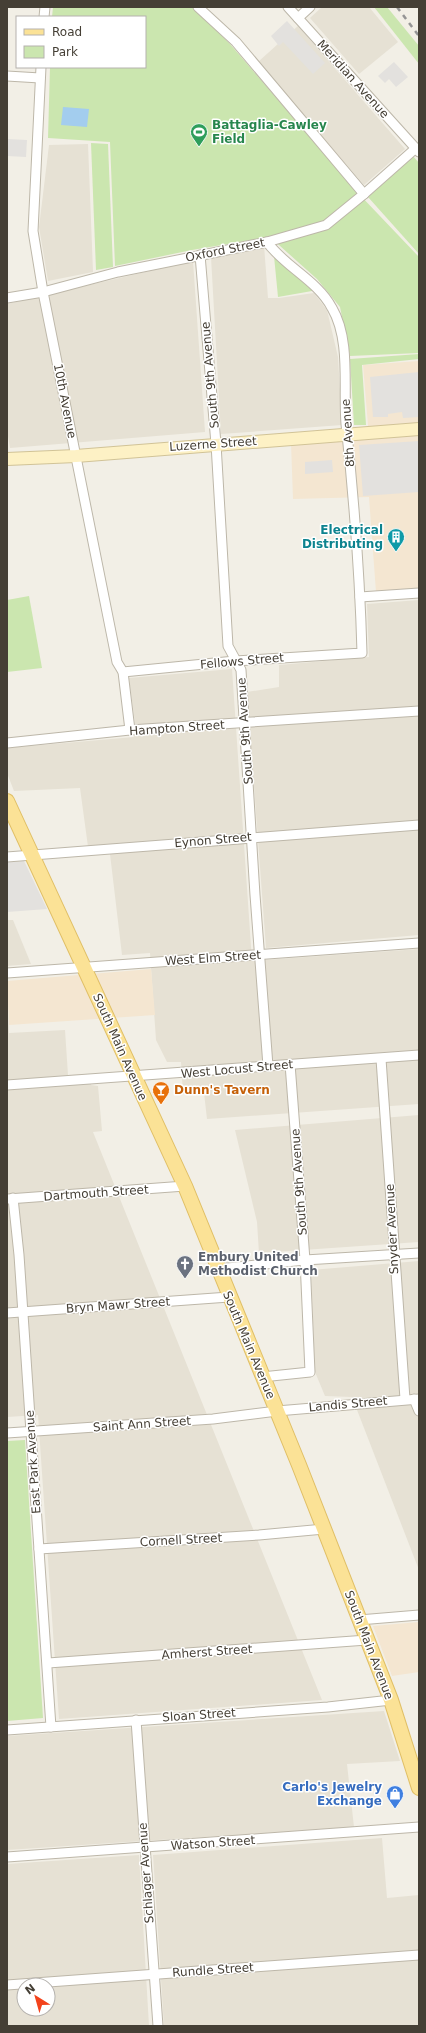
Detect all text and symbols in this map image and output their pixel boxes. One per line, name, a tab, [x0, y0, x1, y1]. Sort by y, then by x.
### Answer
legend	[16, 16, 146, 68]
text: Road	[52, 25, 82, 39]
street label: Meridian Avenue	[314, 37, 392, 121]
text: Park	[52, 45, 78, 59]
place label: Battaglia-Cawley Field	[212, 118, 327, 146]
sports icon: Battaglia-Cawley Field	[189, 122, 209, 147]
street label: Oxford Street	[184, 235, 266, 265]
street label: South 9th Avenue	[198, 321, 222, 429]
street label: 10th Avenue	[51, 362, 79, 440]
street label: 8th Avenue	[339, 398, 357, 468]
street label: Luzerne Street	[169, 434, 258, 454]
place label: Electrical Distributing	[302, 523, 383, 551]
building icon: Electrical Distributing	[386, 527, 406, 552]
street label: Fellows Street	[200, 650, 285, 672]
street label: South 9th Avenue	[234, 677, 256, 785]
street label: Hampton Street	[129, 718, 225, 738]
street label: Eynon Street	[174, 830, 253, 850]
street label: West Elm Street	[165, 948, 262, 968]
street label: South Main Avenue	[90, 991, 150, 1103]
street label: West Locust Street	[180, 1057, 294, 1081]
bar icon: Dunn's Tavern	[151, 1080, 171, 1105]
place label: Dunn's Tavern	[174, 1083, 270, 1097]
street label: South 9th Avenue	[288, 1128, 310, 1236]
street label: Dartmouth Street	[43, 1182, 149, 1204]
street label: Snyder Avenue	[383, 1183, 401, 1275]
place label: Embury United Methodist Church	[198, 1250, 318, 1278]
church icon: Embury United Methodist Church	[175, 1254, 195, 1279]
street label: South Main Avenue	[220, 1289, 278, 1401]
street label: Bryn Mawr Street	[65, 1294, 171, 1316]
street label: Landis Street	[308, 1394, 388, 1414]
street label: East Park Avenue	[22, 1410, 44, 1514]
street label: Saint Ann Street	[93, 1414, 192, 1434]
street label: Cornell Street	[139, 1531, 223, 1549]
street label: South Main Avenue	[342, 1588, 396, 1702]
street label: Amherst Street	[161, 1642, 253, 1662]
street label: Sloan Street	[162, 1705, 236, 1725]
place label: Carlo's Jewelry Exchange	[282, 1780, 382, 1808]
shop icon: Carlo's Jewelry Exchange	[385, 1784, 405, 1809]
street label: Schlager Avenue	[135, 1822, 157, 1924]
street label: Watson Street	[170, 1833, 256, 1853]
street label: Rundle Street	[172, 1960, 254, 1980]
north arrow	[16, 1977, 56, 2017]
text: N	[23, 1981, 38, 1997]

